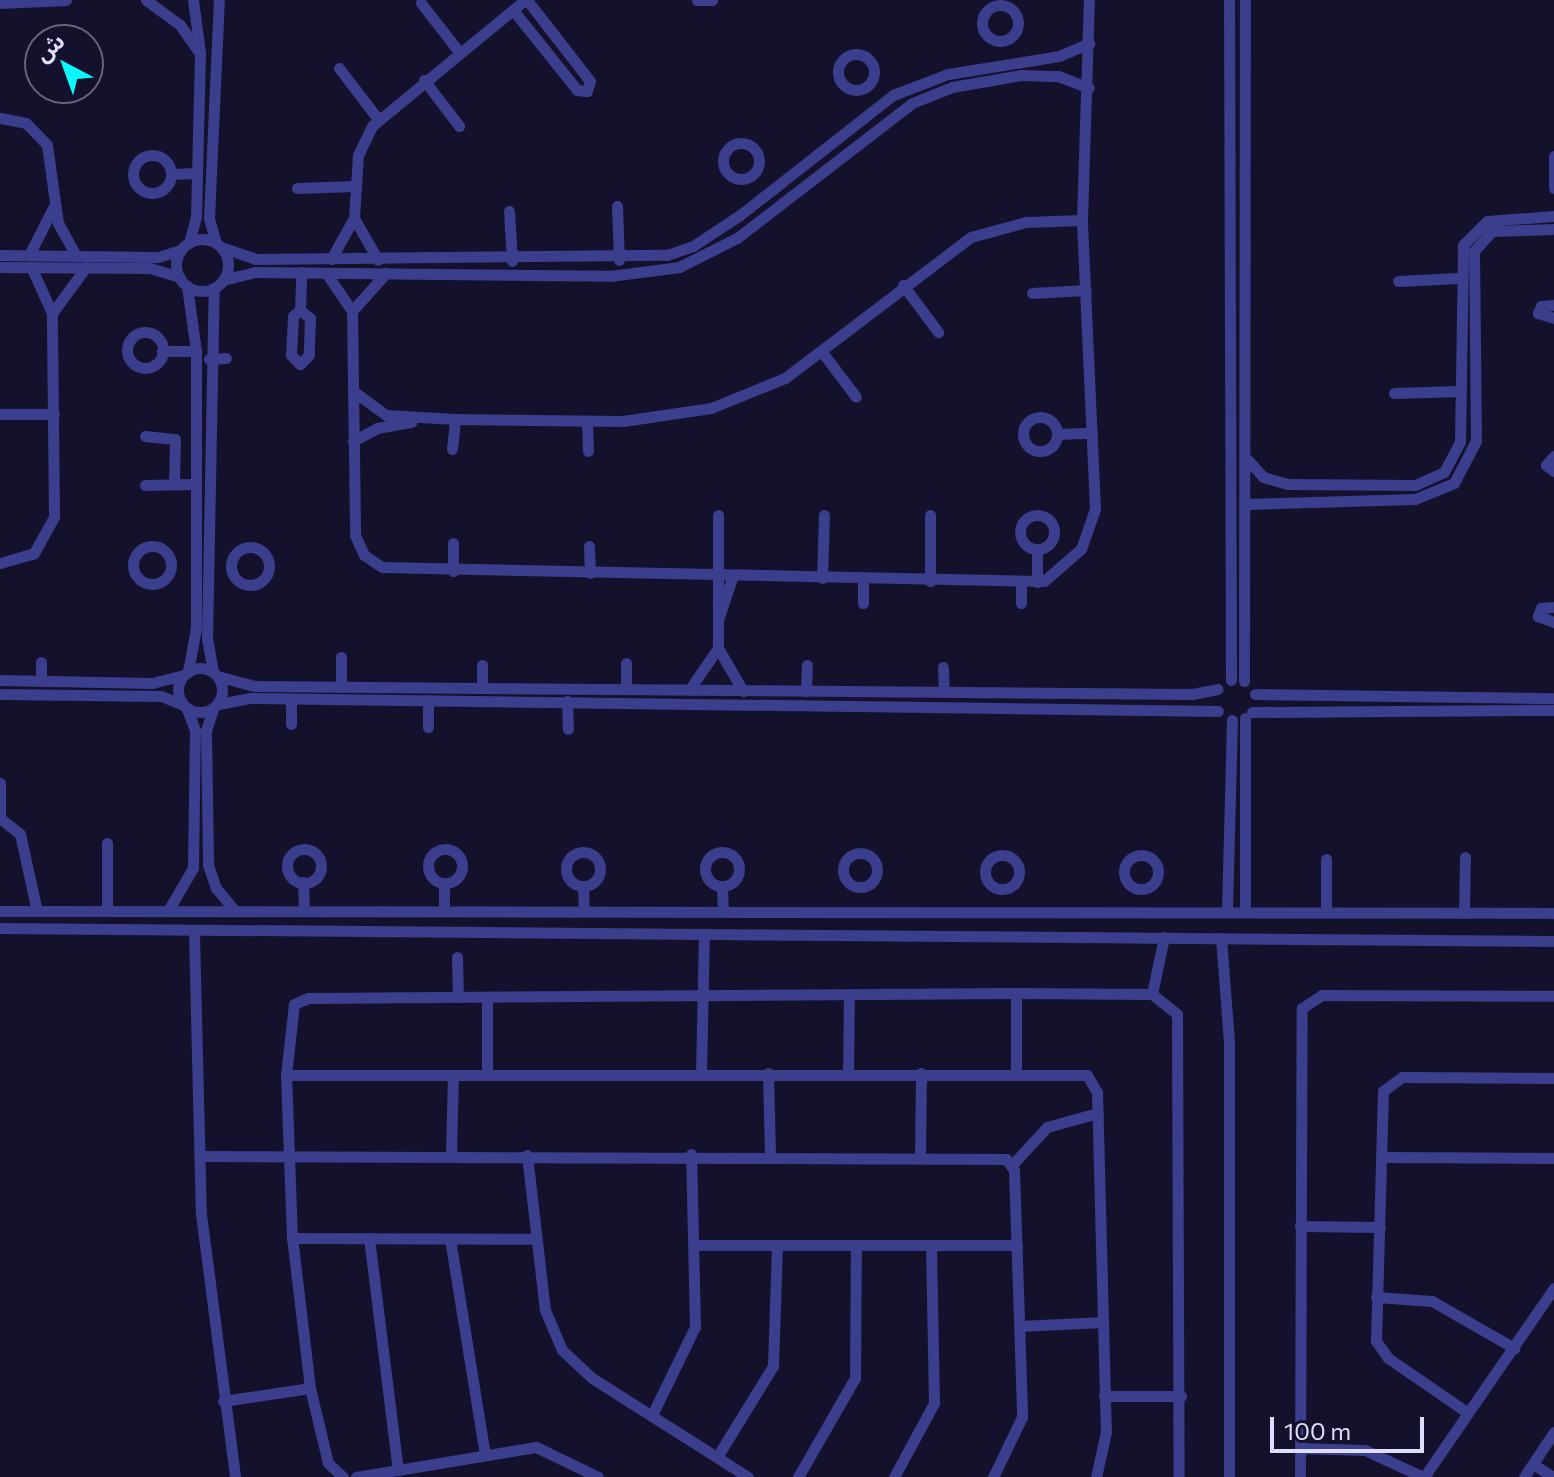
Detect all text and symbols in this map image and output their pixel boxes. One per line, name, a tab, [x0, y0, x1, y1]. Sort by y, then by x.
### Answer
north arrow	[24, 24, 104, 104]
text: ش	[29, 27, 69, 67]
scale bar	[1274, 1401, 1428, 1451]
text: 100 m	[1284, 1416, 1351, 1445]

